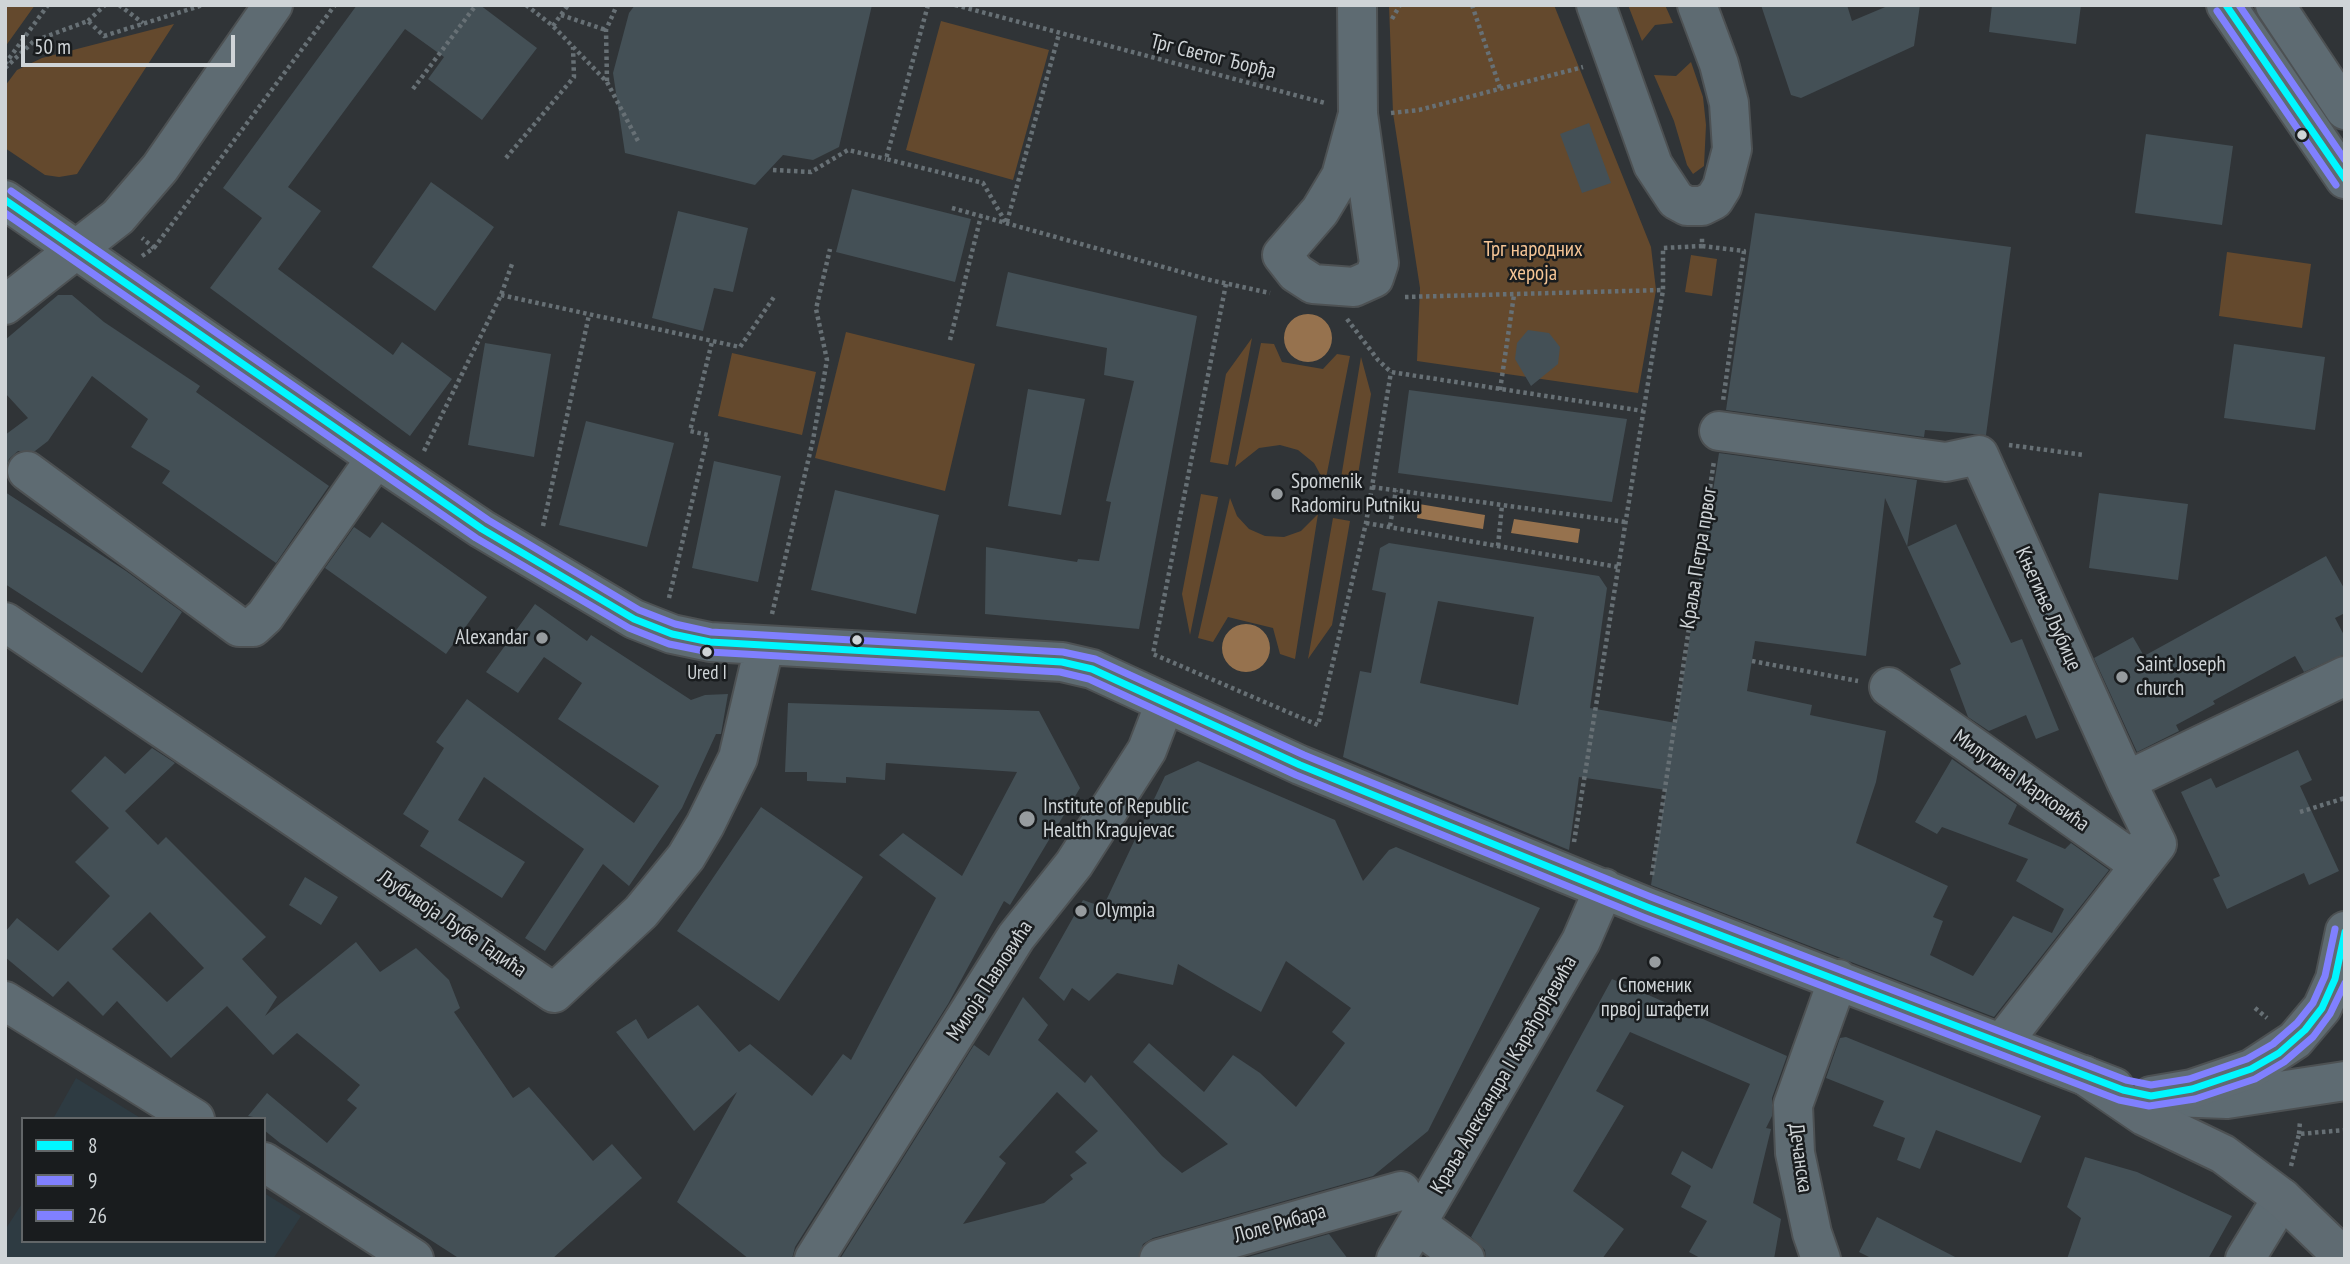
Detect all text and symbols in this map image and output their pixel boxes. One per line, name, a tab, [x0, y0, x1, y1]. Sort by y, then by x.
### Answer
scale bar	[24, 21, 238, 65]
street label: Трг Светог Ђорђа	[1148, 29, 1278, 85]
text: 50 m	[34, 33, 71, 60]
unlabelled marker	[2295, 128, 2309, 142]
park label: Трг народних хероја	[1483, 237, 1583, 287]
place label: Spomenik Radomiru Putniku	[1291, 469, 1420, 519]
street label: Краља Петра првог	[1675, 485, 1723, 631]
marker: Spomenik Radomiru Putniku	[1269, 486, 1285, 502]
street label: Књегиње Љубице	[2009, 543, 2087, 675]
place label: Alexandar	[455, 625, 528, 651]
marker: Alexandar	[534, 630, 550, 646]
unlabelled marker	[850, 633, 864, 647]
marker: Ured I	[700, 645, 714, 659]
place label: Saint Joseph church	[2136, 652, 2226, 702]
place label: Ured I	[687, 663, 727, 685]
marker: Saint Joseph church	[2114, 669, 2130, 685]
street label: Милутина Марковића	[1948, 725, 2094, 837]
place label: Institute of Republic Health Kragujevac	[1043, 794, 1189, 844]
marker: Institute of Republic Health Kragujevac	[1017, 809, 1037, 829]
street label: Љубивоја Љубе Тадића	[373, 865, 531, 983]
place label: Olympia	[1095, 898, 1155, 924]
marker: Olympia	[1073, 903, 1089, 919]
street label: Милоја Павловића	[942, 916, 1038, 1046]
street label: Краља Александра I Карађорђевића	[1425, 951, 1583, 1199]
marker: Споменик првој штафети	[1647, 954, 1663, 970]
place label: Споменик првој штафети	[1601, 973, 1709, 1023]
legend	[21, 1117, 266, 1243]
street label: Дечанска	[1783, 1122, 1817, 1194]
text: 8	[88, 1132, 97, 1159]
text: 9	[88, 1167, 97, 1194]
street label: Лоле Рибара	[1231, 1199, 1329, 1249]
text: 26	[88, 1202, 107, 1229]

